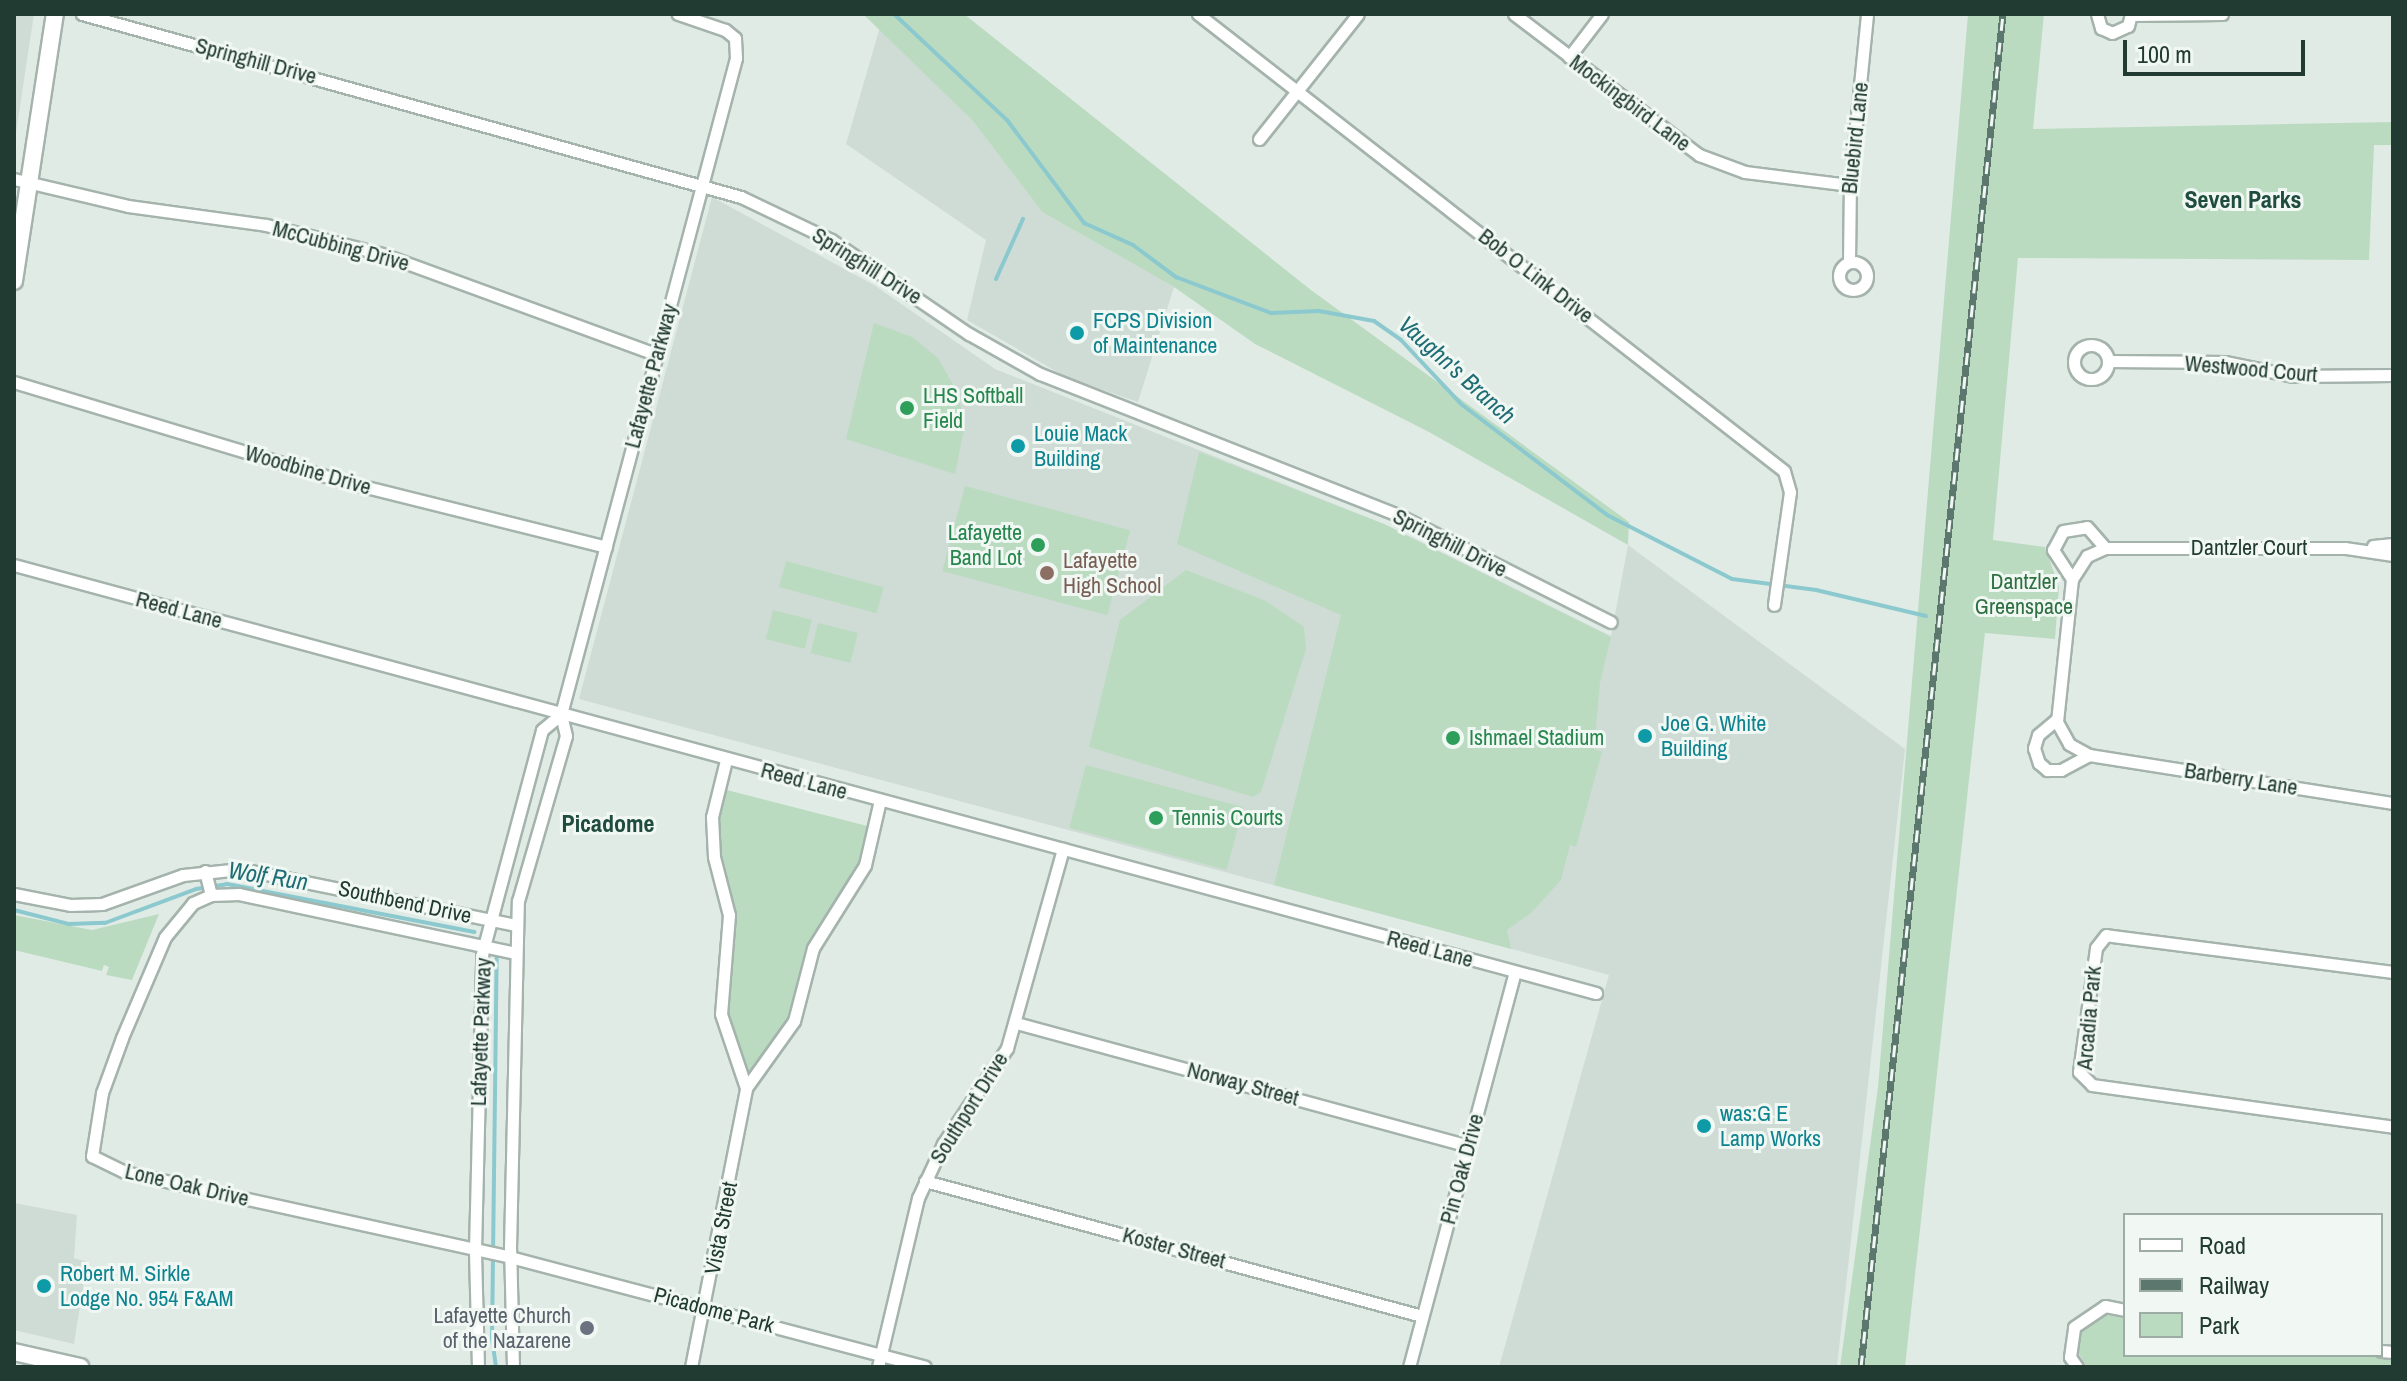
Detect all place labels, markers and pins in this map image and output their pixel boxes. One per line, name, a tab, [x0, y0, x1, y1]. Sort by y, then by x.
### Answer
place label: FCPS Division of Maintenance	[1093, 307, 1217, 358]
marker: FCPS Division of Maintenance	[1068, 324, 1086, 342]
place label: LHS Softball Field	[923, 382, 1023, 434]
marker: LHS Softball Field	[898, 399, 916, 417]
place label: Louie Mack Building	[1034, 420, 1127, 472]
marker: Louie Mack Building	[1009, 437, 1027, 455]
place label: Lafayette Band Lot	[948, 519, 1022, 570]
marker: Lafayette Band Lot	[1029, 536, 1047, 554]
place label: Lafayette High School	[1063, 547, 1161, 598]
marker: Lafayette High School	[1038, 564, 1056, 582]
place label: Joe G. White Building	[1661, 710, 1766, 762]
place label: Ishmael Stadium	[1469, 725, 1604, 751]
marker: Joe G. White Building	[1636, 727, 1654, 745]
marker: Ishmael Stadium	[1444, 729, 1462, 747]
place label: Tennis Courts	[1172, 805, 1283, 831]
marker: Tennis Courts	[1147, 809, 1165, 827]
place label: was:G E Lamp Works	[1720, 1100, 1821, 1152]
marker: was:G E Lamp Works	[1695, 1117, 1713, 1135]
place label: Robert M. Sirkle Lodge No. 954 F&AM	[60, 1260, 233, 1312]
marker: Robert M. Sirkle Lodge No. 954 F&AM	[35, 1277, 53, 1295]
place label: Lafayette Church of the Nazarene	[434, 1302, 571, 1354]
marker: Lafayette Church of the Nazarene	[578, 1319, 596, 1337]

